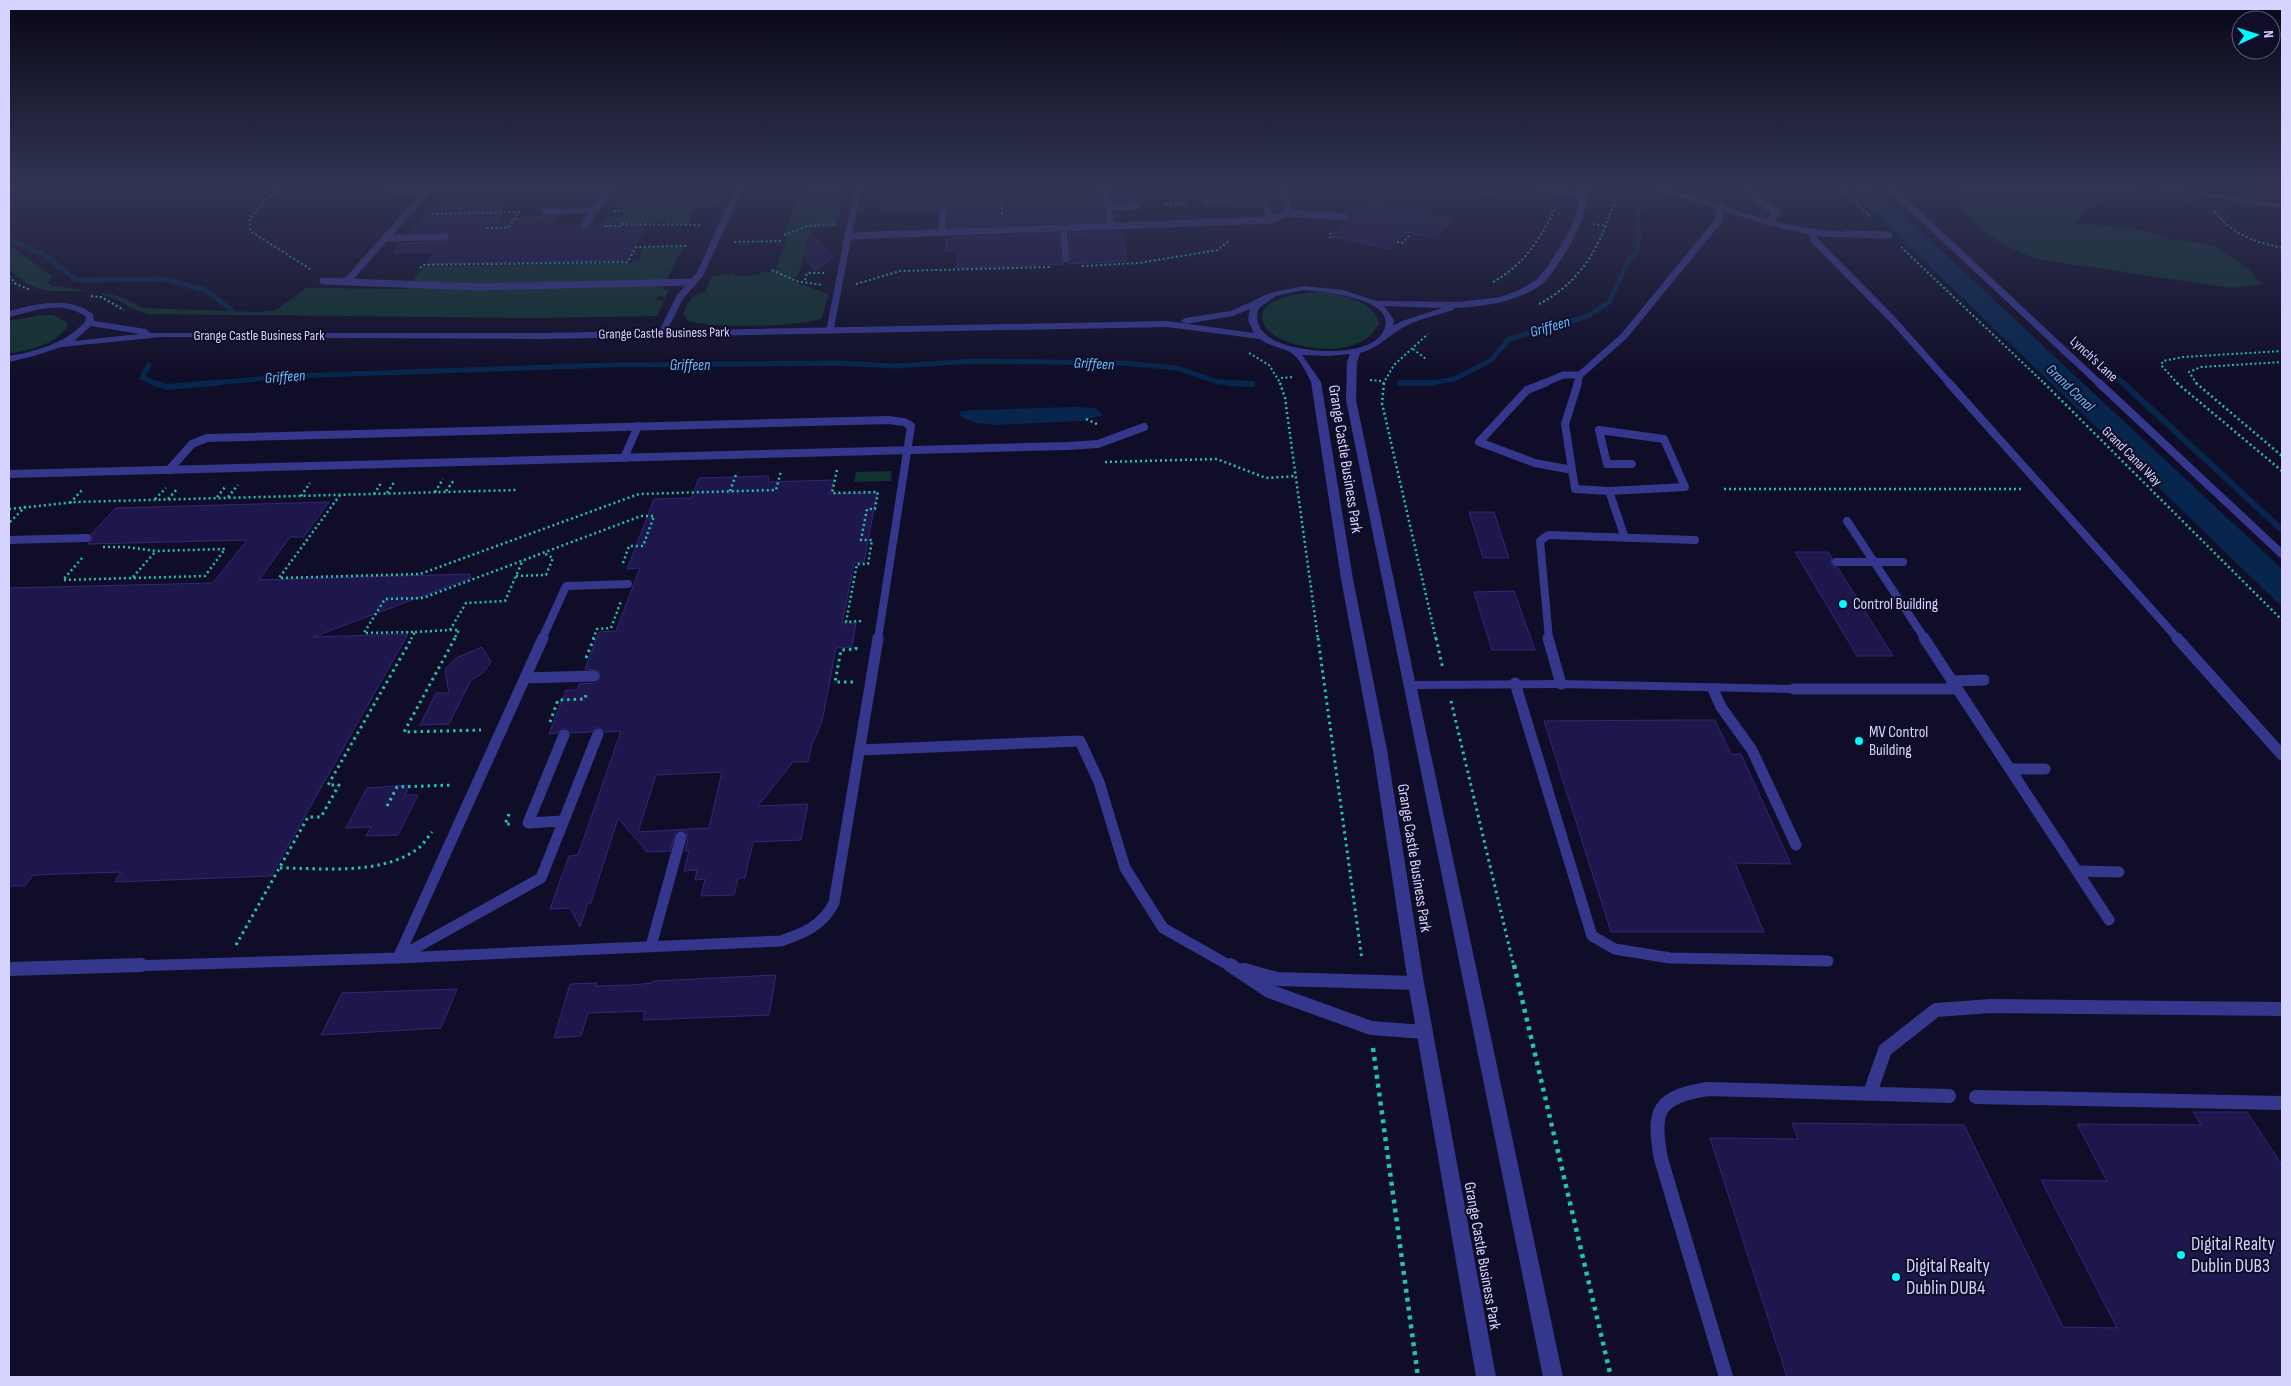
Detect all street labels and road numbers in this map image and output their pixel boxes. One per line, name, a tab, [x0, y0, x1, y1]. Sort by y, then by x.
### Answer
street label: Grange Castle Business Park	[598, 323, 730, 343]
street label: Grange Castle Business Park	[193, 327, 325, 344]
street label: Lynch's Lane	[2067, 333, 2121, 385]
street label: Grange Castle Business Park	[1324, 383, 1366, 535]
street label: Grand Canal Way	[2098, 422, 2166, 490]
street label: Grange Castle Business Park	[1393, 782, 1435, 934]
street label: Grange Castle Business Park	[1460, 1181, 1504, 1331]

